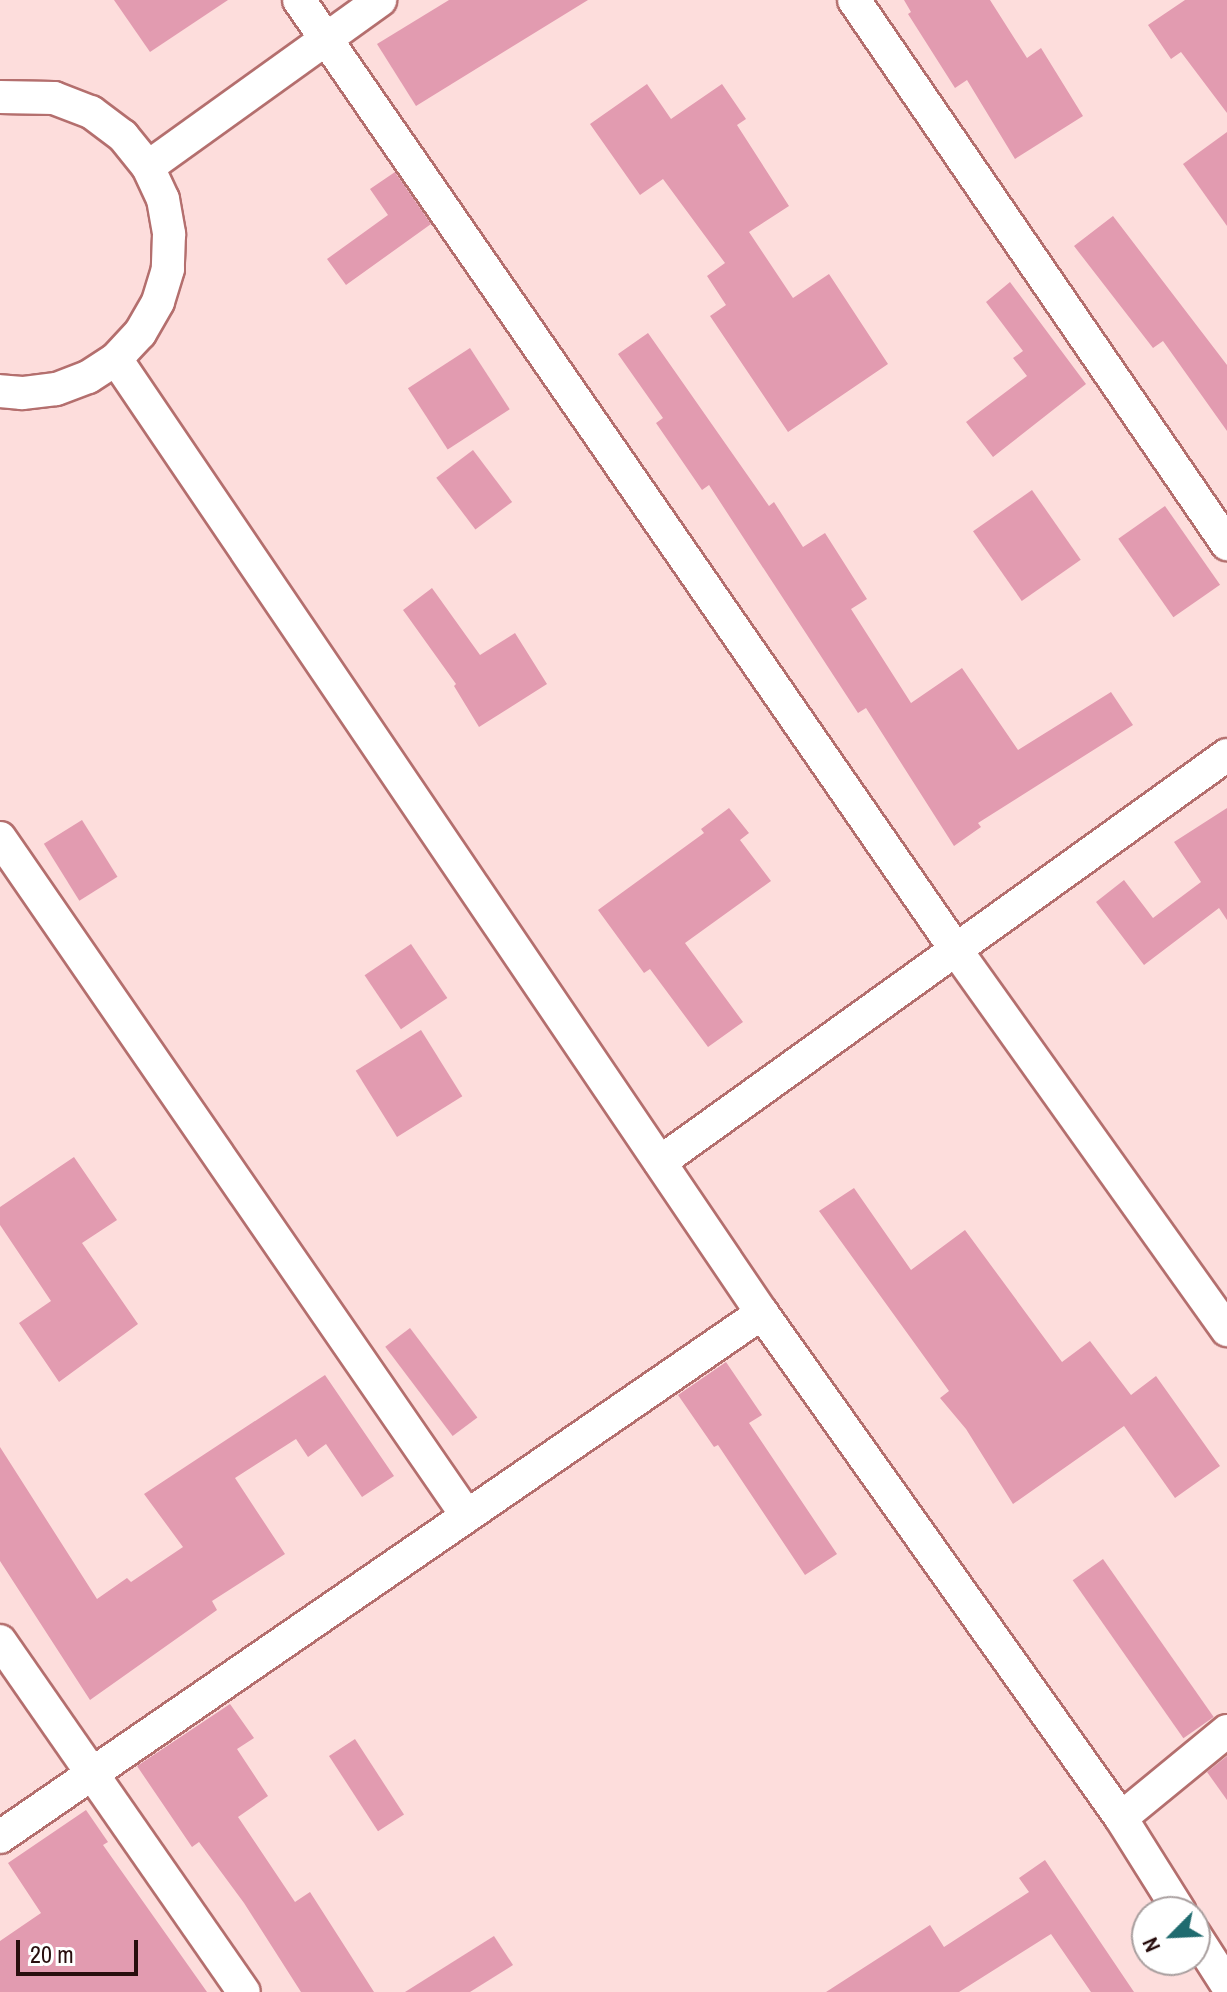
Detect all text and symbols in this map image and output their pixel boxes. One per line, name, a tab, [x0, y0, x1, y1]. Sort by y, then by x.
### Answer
north arrow	[1131, 1896, 1211, 1976]
scale bar	[20, 1924, 142, 1974]
text: N	[1135, 1933, 1167, 1957]
text: 20 m	[30, 1938, 74, 1970]

